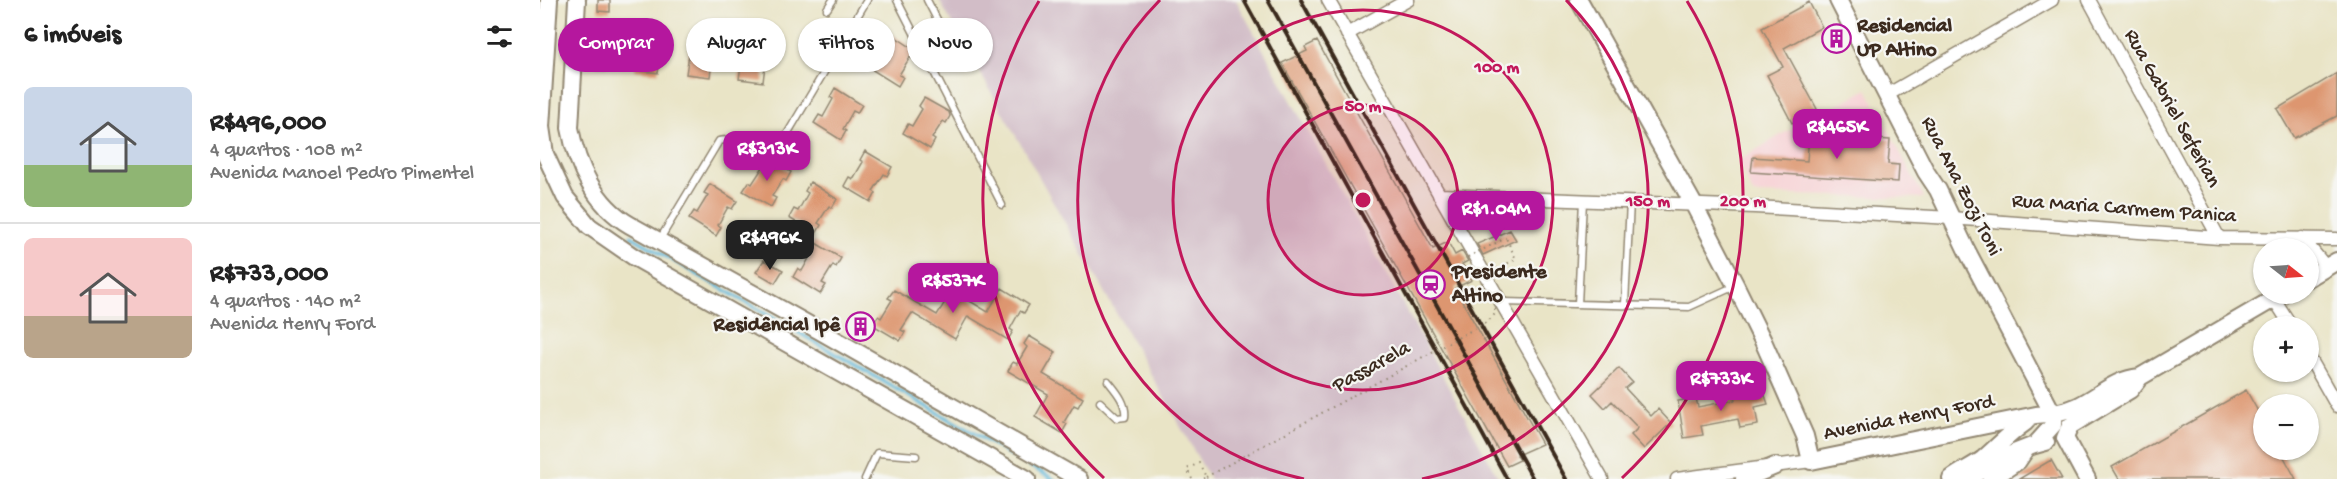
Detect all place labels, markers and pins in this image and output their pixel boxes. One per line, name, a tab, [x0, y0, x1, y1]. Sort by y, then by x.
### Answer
place label: Residencial UP Altino	[1856, 15, 1953, 64]
building icon: Residencial UP Altino	[1820, 23, 1852, 55]
pin: R$465K	[1788, 109, 1886, 160]
pin: R$313K	[718, 131, 816, 182]
centre of rings	[1353, 190, 1373, 210]
pin: R$1.04M	[1441, 191, 1551, 242]
pin: R$496K	[721, 220, 819, 271]
place label: Presidente Altino	[1451, 261, 1548, 310]
pin: R$537K	[904, 263, 1002, 314]
station icon: Presidente Altino	[1415, 269, 1447, 301]
building icon: Residêncial Ipê	[845, 310, 877, 342]
place label: Residêncial Ipê	[713, 314, 841, 339]
pin: R$733K	[1672, 361, 1770, 412]

